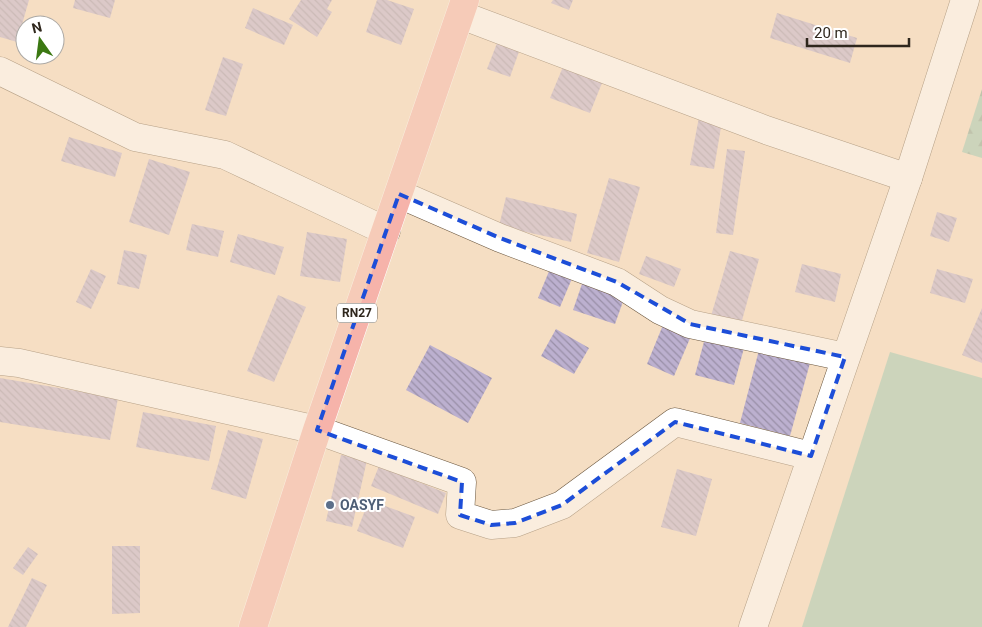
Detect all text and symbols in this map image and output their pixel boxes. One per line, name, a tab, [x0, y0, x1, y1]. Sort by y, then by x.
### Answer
north arrow	[15, 15, 65, 65]
scale bar	[807, 15, 910, 47]
text: N	[30, 18, 44, 36]
text: 20 m	[814, 24, 848, 42]
road number: RN27	[337, 304, 377, 322]
place label: OASYF	[340, 497, 384, 513]
marker: OASYF	[324, 499, 336, 511]

